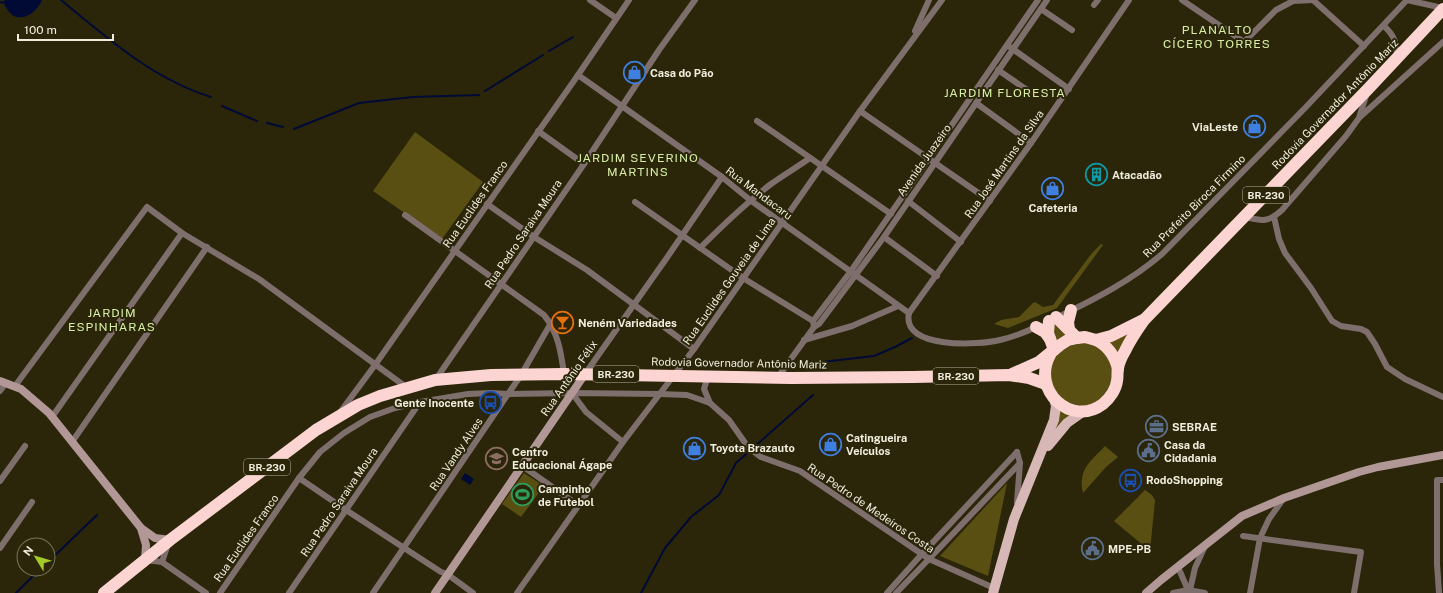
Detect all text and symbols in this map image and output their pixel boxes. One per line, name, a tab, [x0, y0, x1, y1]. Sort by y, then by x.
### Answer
scale bar	[18, 16, 113, 42]
text: 100 m	[24, 23, 57, 37]
district label: PLANALTO CÍCERO TORRES	[1163, 23, 1271, 51]
street label: Rodovia Governador Antônio Mariz	[1270, 37, 1400, 171]
shop icon: Casa do Pão	[621, 60, 647, 86]
place label: Casa do Pão	[650, 67, 713, 79]
district label: JARDIM FLORESTA	[944, 86, 1066, 100]
street label: Rua José Martins da Silva	[962, 108, 1046, 220]
shop icon: ViaLeste	[1241, 114, 1267, 140]
place label: ViaLeste	[1192, 121, 1238, 133]
street label: Avenida Juazeiro	[895, 122, 953, 198]
district label: JARDIM SEVERINO MARTINS	[577, 151, 699, 179]
street label: Rua Prefeito Biroca Firmino	[1140, 152, 1248, 260]
street label: Rua Euclides Franco	[440, 158, 510, 250]
building icon: Atacadão	[1084, 162, 1110, 188]
street label: Rua Mandacaru	[723, 164, 795, 222]
place label: Atacadão	[1112, 169, 1162, 181]
shop icon: Cafeteria	[1040, 175, 1066, 201]
street label: Rua Pedro Saraiva Moura	[482, 177, 564, 291]
road number: BR-230	[1243, 187, 1289, 203]
place label: Cafeteria	[1029, 202, 1077, 214]
street label: Rua Euclides Gouveia de Lima	[680, 215, 778, 347]
district label: JARDIM ESPINHARAS	[68, 306, 156, 334]
bar icon: Neném Variedades	[549, 310, 575, 336]
place label: Neném Variedades	[578, 317, 677, 329]
street label: Rua Antônio Félix	[538, 338, 600, 418]
street label: Rodovia Governador Antônio Mariz	[651, 355, 827, 371]
road number: BR-230	[593, 366, 639, 382]
road number: BR-230	[933, 368, 979, 384]
bus stop icon: Gente Inocente	[477, 390, 503, 416]
place label: Gente Inocente	[394, 397, 474, 409]
office icon: SEBRAE	[1143, 414, 1169, 440]
street label: Rua Vandy Alves	[427, 415, 485, 493]
place label: SEBRAE	[1172, 421, 1217, 433]
shop icon: Catingueira Veículos	[818, 431, 844, 457]
place label: Catingueira Veículos	[846, 432, 907, 457]
shop icon: Toyota Brazauto	[681, 435, 707, 461]
public building icon: Casa da Cidadania	[1135, 438, 1161, 464]
place label: Casa da Cidadania	[1164, 439, 1216, 464]
place label: Toyota Brazauto	[710, 442, 795, 454]
street label: Rua Pedro Saraiva Moura	[298, 445, 380, 559]
school or university icon: Centro Educacional Ágape	[484, 445, 510, 471]
place label: Centro Educacional Ágape	[512, 446, 612, 471]
road number: BR-230	[244, 459, 290, 475]
street label: Rua Pedro de Medeiros Costa	[805, 461, 937, 555]
bus stop icon: RodoShopping	[1117, 467, 1143, 493]
place label: RodoShopping	[1146, 474, 1223, 486]
sports icon: Campinho de Futebol	[510, 482, 536, 508]
place label: Campinho de Futebol	[538, 483, 594, 508]
street label: Rua Euclides Franco	[211, 492, 281, 584]
public building icon: MPE-PB	[1079, 536, 1105, 562]
north arrow	[16, 537, 56, 577]
place label: MPE-PB	[1108, 543, 1152, 555]
text: N	[21, 544, 35, 558]

